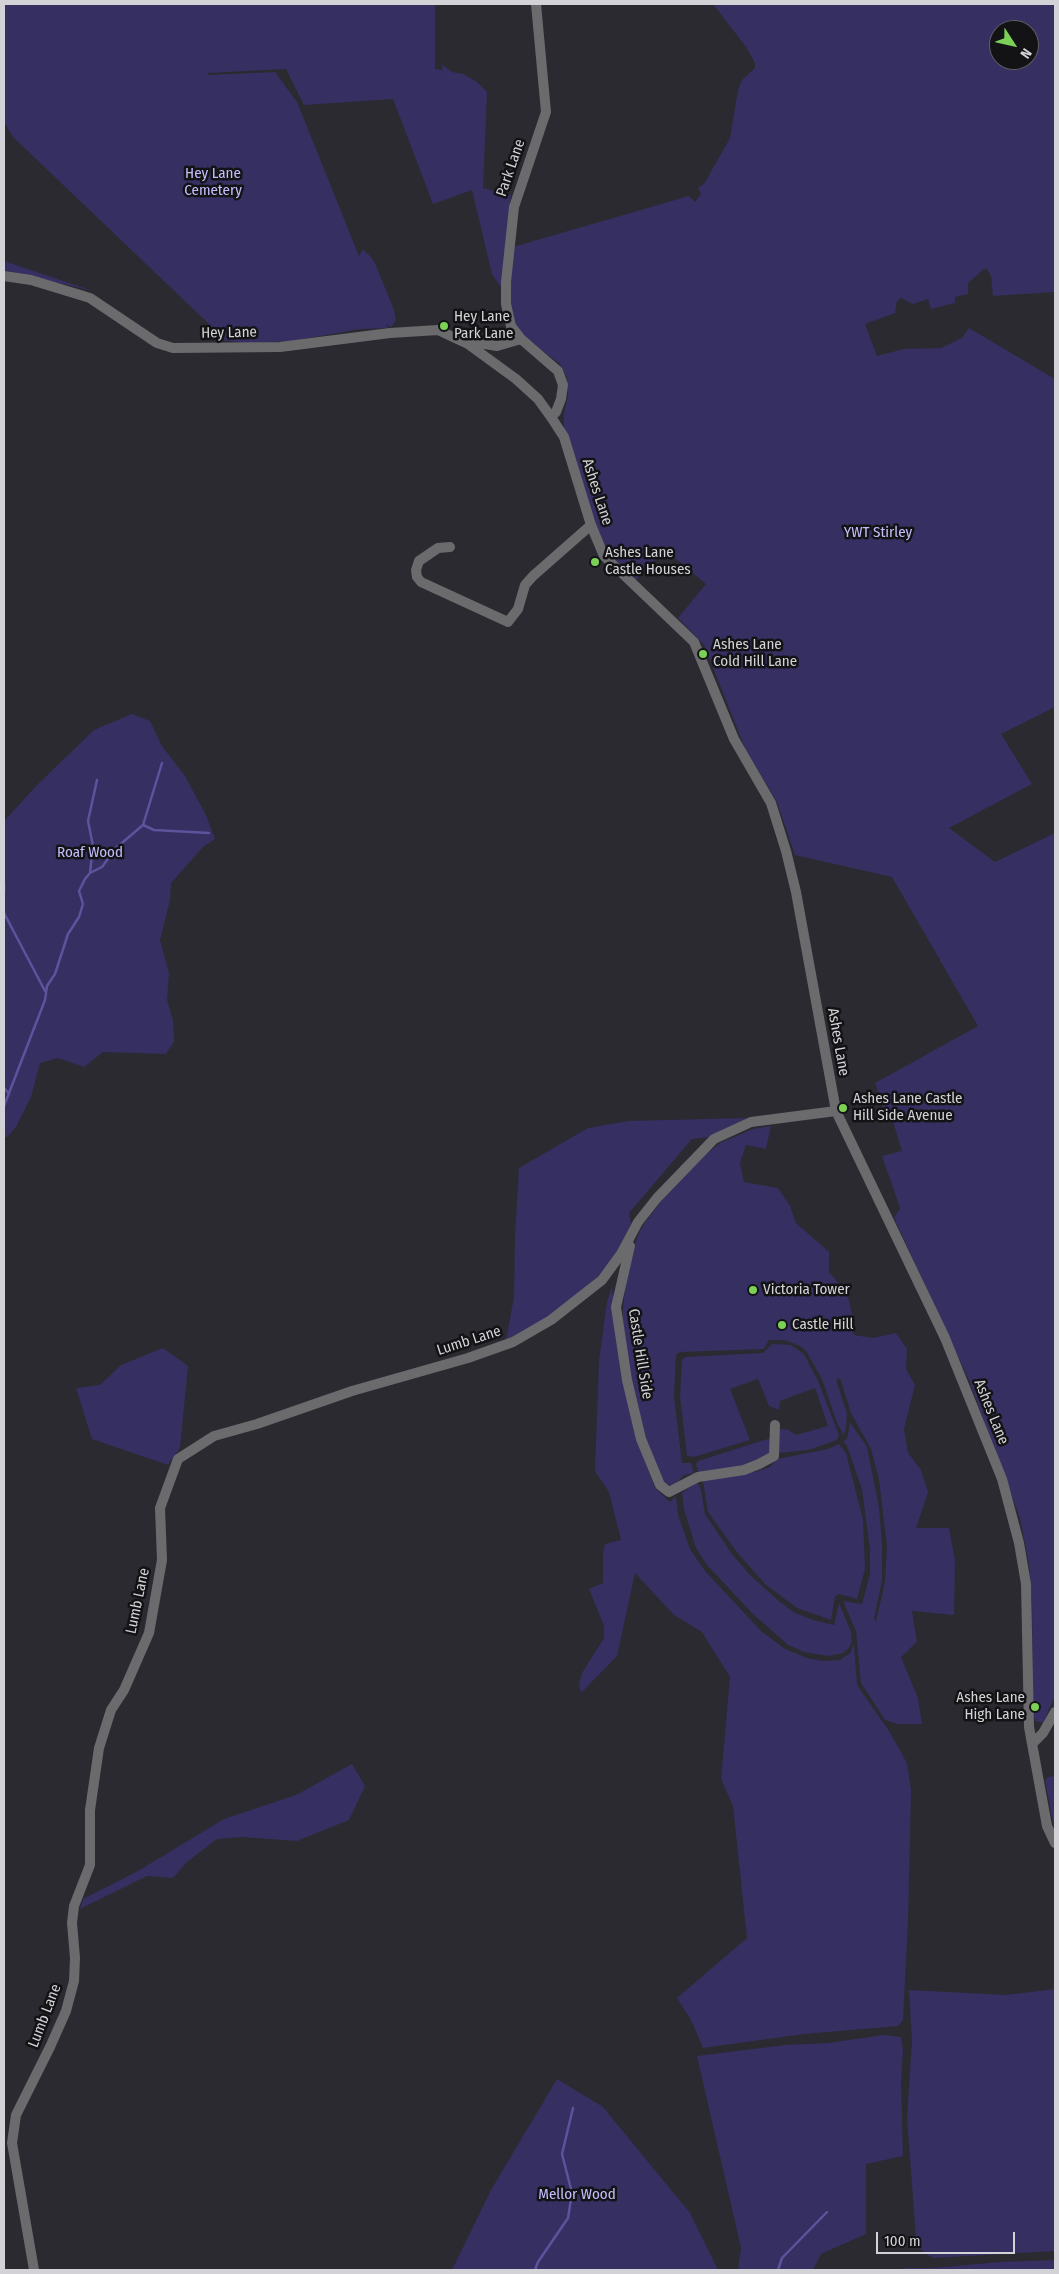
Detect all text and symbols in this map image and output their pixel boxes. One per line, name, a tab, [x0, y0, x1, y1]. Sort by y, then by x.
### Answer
north arrow	[989, 20, 1039, 70]
text: N	[1017, 45, 1035, 62]
street label: Park Lane	[493, 137, 529, 199]
park label: Hey Lane Cemetery	[184, 165, 242, 200]
place label: Hey Lane Park Lane	[454, 308, 513, 343]
marker: Hey Lane Park Lane	[438, 320, 450, 332]
street label: Hey Lane	[201, 324, 257, 342]
street label: Ashes Lane	[578, 457, 616, 527]
park label: YWT Stirley	[844, 524, 912, 542]
place label: Ashes Lane Castle Houses	[605, 544, 691, 579]
marker: Ashes Lane Castle Houses	[589, 556, 601, 568]
place label: Ashes Lane Cold Hill Lane	[713, 636, 797, 671]
marker: Ashes Lane Cold Hill Lane	[697, 648, 709, 660]
park label: Roaf Wood	[57, 844, 123, 862]
street label: Ashes Lane	[823, 1007, 853, 1077]
place label: Ashes Lane Castle Hill Side Avenue	[853, 1090, 962, 1125]
marker: Ashes Lane Castle Hill Side Avenue	[837, 1102, 849, 1114]
place label: Victoria Tower	[763, 1281, 850, 1299]
marker: Victoria Tower	[747, 1284, 759, 1296]
street label: Castle Hill Side	[624, 1307, 656, 1401]
place label: Castle Hill	[792, 1316, 853, 1334]
marker: Castle Hill	[776, 1319, 788, 1331]
street label: Lumb Lane	[435, 1322, 503, 1360]
street label: Ashes Lane	[970, 1377, 1012, 1447]
street label: Lumb Lane	[122, 1567, 154, 1635]
place label: Ashes Lane High Lane	[956, 1689, 1025, 1724]
marker: Ashes Lane High Lane	[1029, 1701, 1041, 1713]
street label: Lumb Lane	[25, 1982, 65, 2050]
park label: Mellor Wood	[538, 2186, 616, 2204]
scale bar	[879, 2222, 1018, 2254]
text: 100 m	[884, 2232, 921, 2250]

